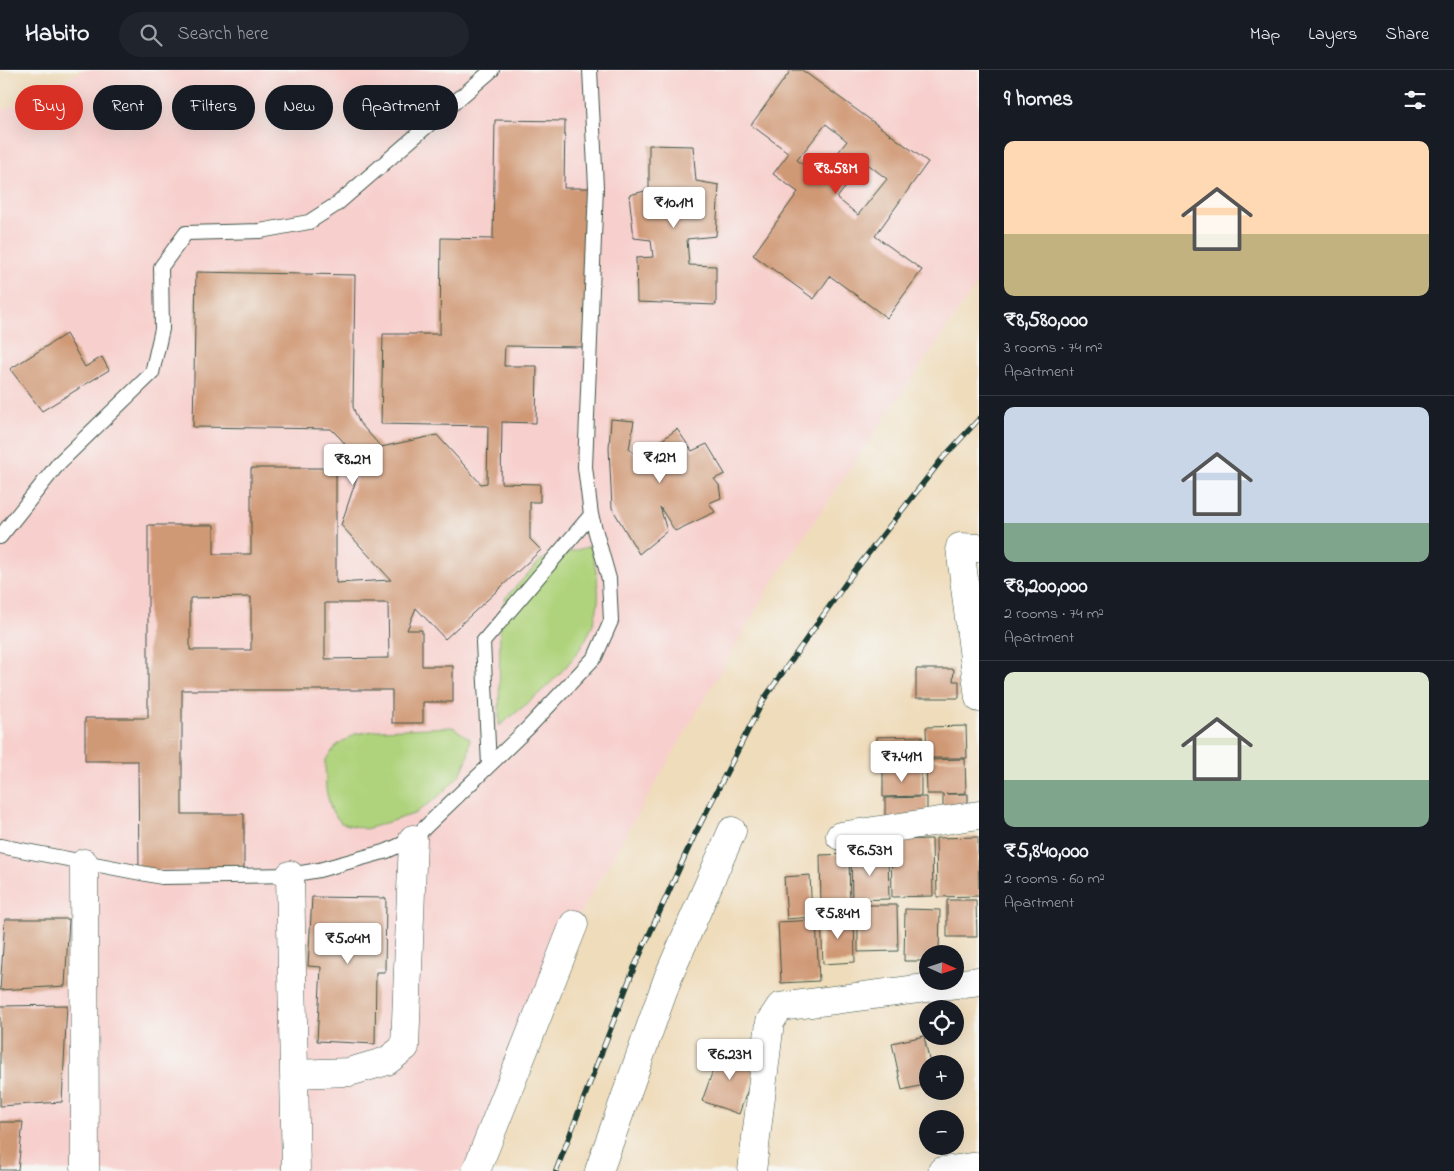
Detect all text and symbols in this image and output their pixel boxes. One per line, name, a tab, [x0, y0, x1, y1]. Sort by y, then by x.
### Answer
search box	[119, 12, 469, 57]
text: Habito	[25, 17, 89, 52]
icon: search	[137, 21, 165, 49]
text: Search here	[177, 21, 268, 48]
text: Map	[1250, 22, 1280, 48]
text: Layers	[1308, 22, 1358, 48]
text: Share	[1386, 22, 1429, 48]
chip: Buy	[15, 85, 83, 130]
chip: Rent	[93, 85, 162, 130]
chip: Filters	[172, 85, 255, 130]
chip: New	[265, 85, 333, 130]
chip: Apartment	[343, 85, 458, 130]
text: 9 homes	[1004, 85, 1073, 115]
icon: filters	[1401, 86, 1429, 114]
pin: ₹8.58M	[795, 152, 877, 195]
text: ₹8.58M	[814, 157, 858, 181]
icon: home	[1172, 174, 1262, 264]
pin: ₹10.1M	[633, 186, 715, 229]
text: ₹10.1M	[654, 191, 694, 215]
text: ₹8,580,000	[1004, 306, 1088, 336]
text: 3 rooms · 74 m²	[1004, 336, 1103, 360]
text: Apartment	[1004, 360, 1074, 384]
icon: home	[1172, 439, 1262, 529]
pin: ₹12M	[630, 442, 690, 484]
pin: ₹8.2M	[318, 444, 388, 486]
text: ₹12M	[644, 446, 676, 470]
text: ₹8.2M	[335, 448, 371, 472]
text: ₹8,200,000	[1004, 572, 1088, 602]
text: 2 rooms · 74 m²	[1004, 602, 1104, 626]
text: Apartment	[1004, 626, 1074, 650]
icon: home	[1172, 704, 1262, 794]
pin: ₹7.41M	[861, 740, 943, 783]
text: ₹7.41M	[882, 745, 922, 769]
pin: ₹6.53M	[829, 834, 911, 877]
text: ₹5,840,000	[1004, 837, 1089, 867]
text: ₹6.53M	[847, 839, 893, 863]
text: 2 rooms · 60 m²	[1004, 867, 1105, 891]
text: Apartment	[1004, 891, 1074, 915]
pin: ₹5.84M	[797, 898, 879, 940]
text: ₹5.84M	[816, 902, 860, 926]
pin: ₹5.04M	[307, 922, 389, 965]
text: ₹5.04M	[325, 927, 371, 951]
north arrow	[919, 945, 964, 990]
map controls	[919, 945, 964, 1155]
button: locate	[919, 1000, 964, 1045]
pin: ₹6.23M	[689, 1038, 771, 1081]
text: ₹6.23M	[708, 1043, 752, 1067]
button: +	[919, 1055, 964, 1100]
button: −	[919, 1110, 964, 1155]

